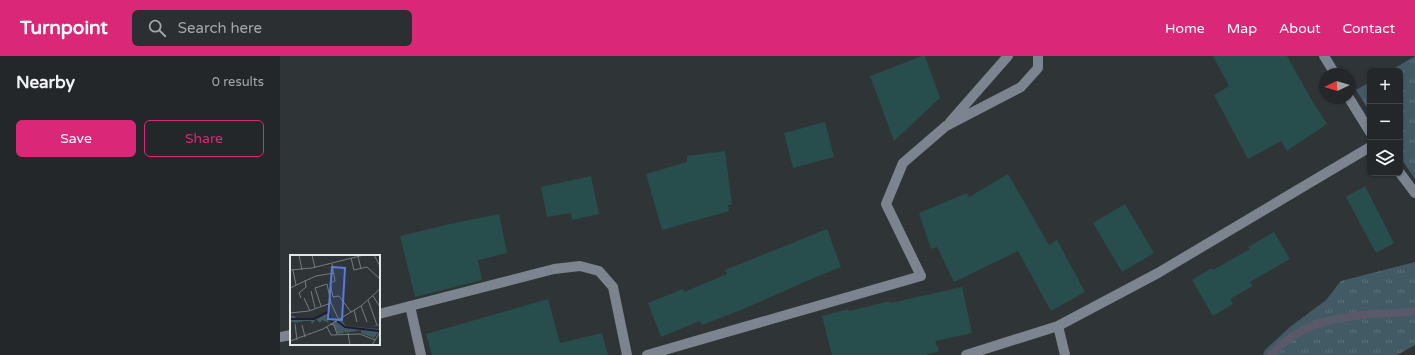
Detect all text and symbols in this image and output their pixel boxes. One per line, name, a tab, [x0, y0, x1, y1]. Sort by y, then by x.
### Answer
search box	[132, 10, 412, 46]
text: Turnpoint	[20, 17, 108, 39]
icon: search	[146, 17, 168, 39]
text: Search here	[178, 19, 262, 37]
text: Home	[1165, 20, 1205, 37]
text: Map	[1227, 20, 1257, 37]
text: About	[1279, 20, 1321, 37]
text: Contact	[1343, 20, 1395, 37]
north arrow	[1319, 68, 1355, 104]
map controls	[1367, 68, 1403, 176]
button: +	[1367, 68, 1403, 104]
text: Nearby	[16, 72, 75, 93]
text: 0 results	[212, 74, 264, 90]
button: −	[1367, 104, 1403, 140]
button: Save	[16, 120, 136, 157]
button: Share	[144, 120, 264, 157]
button: layers	[1367, 140, 1403, 176]
inset map	[290, 255, 380, 345]

